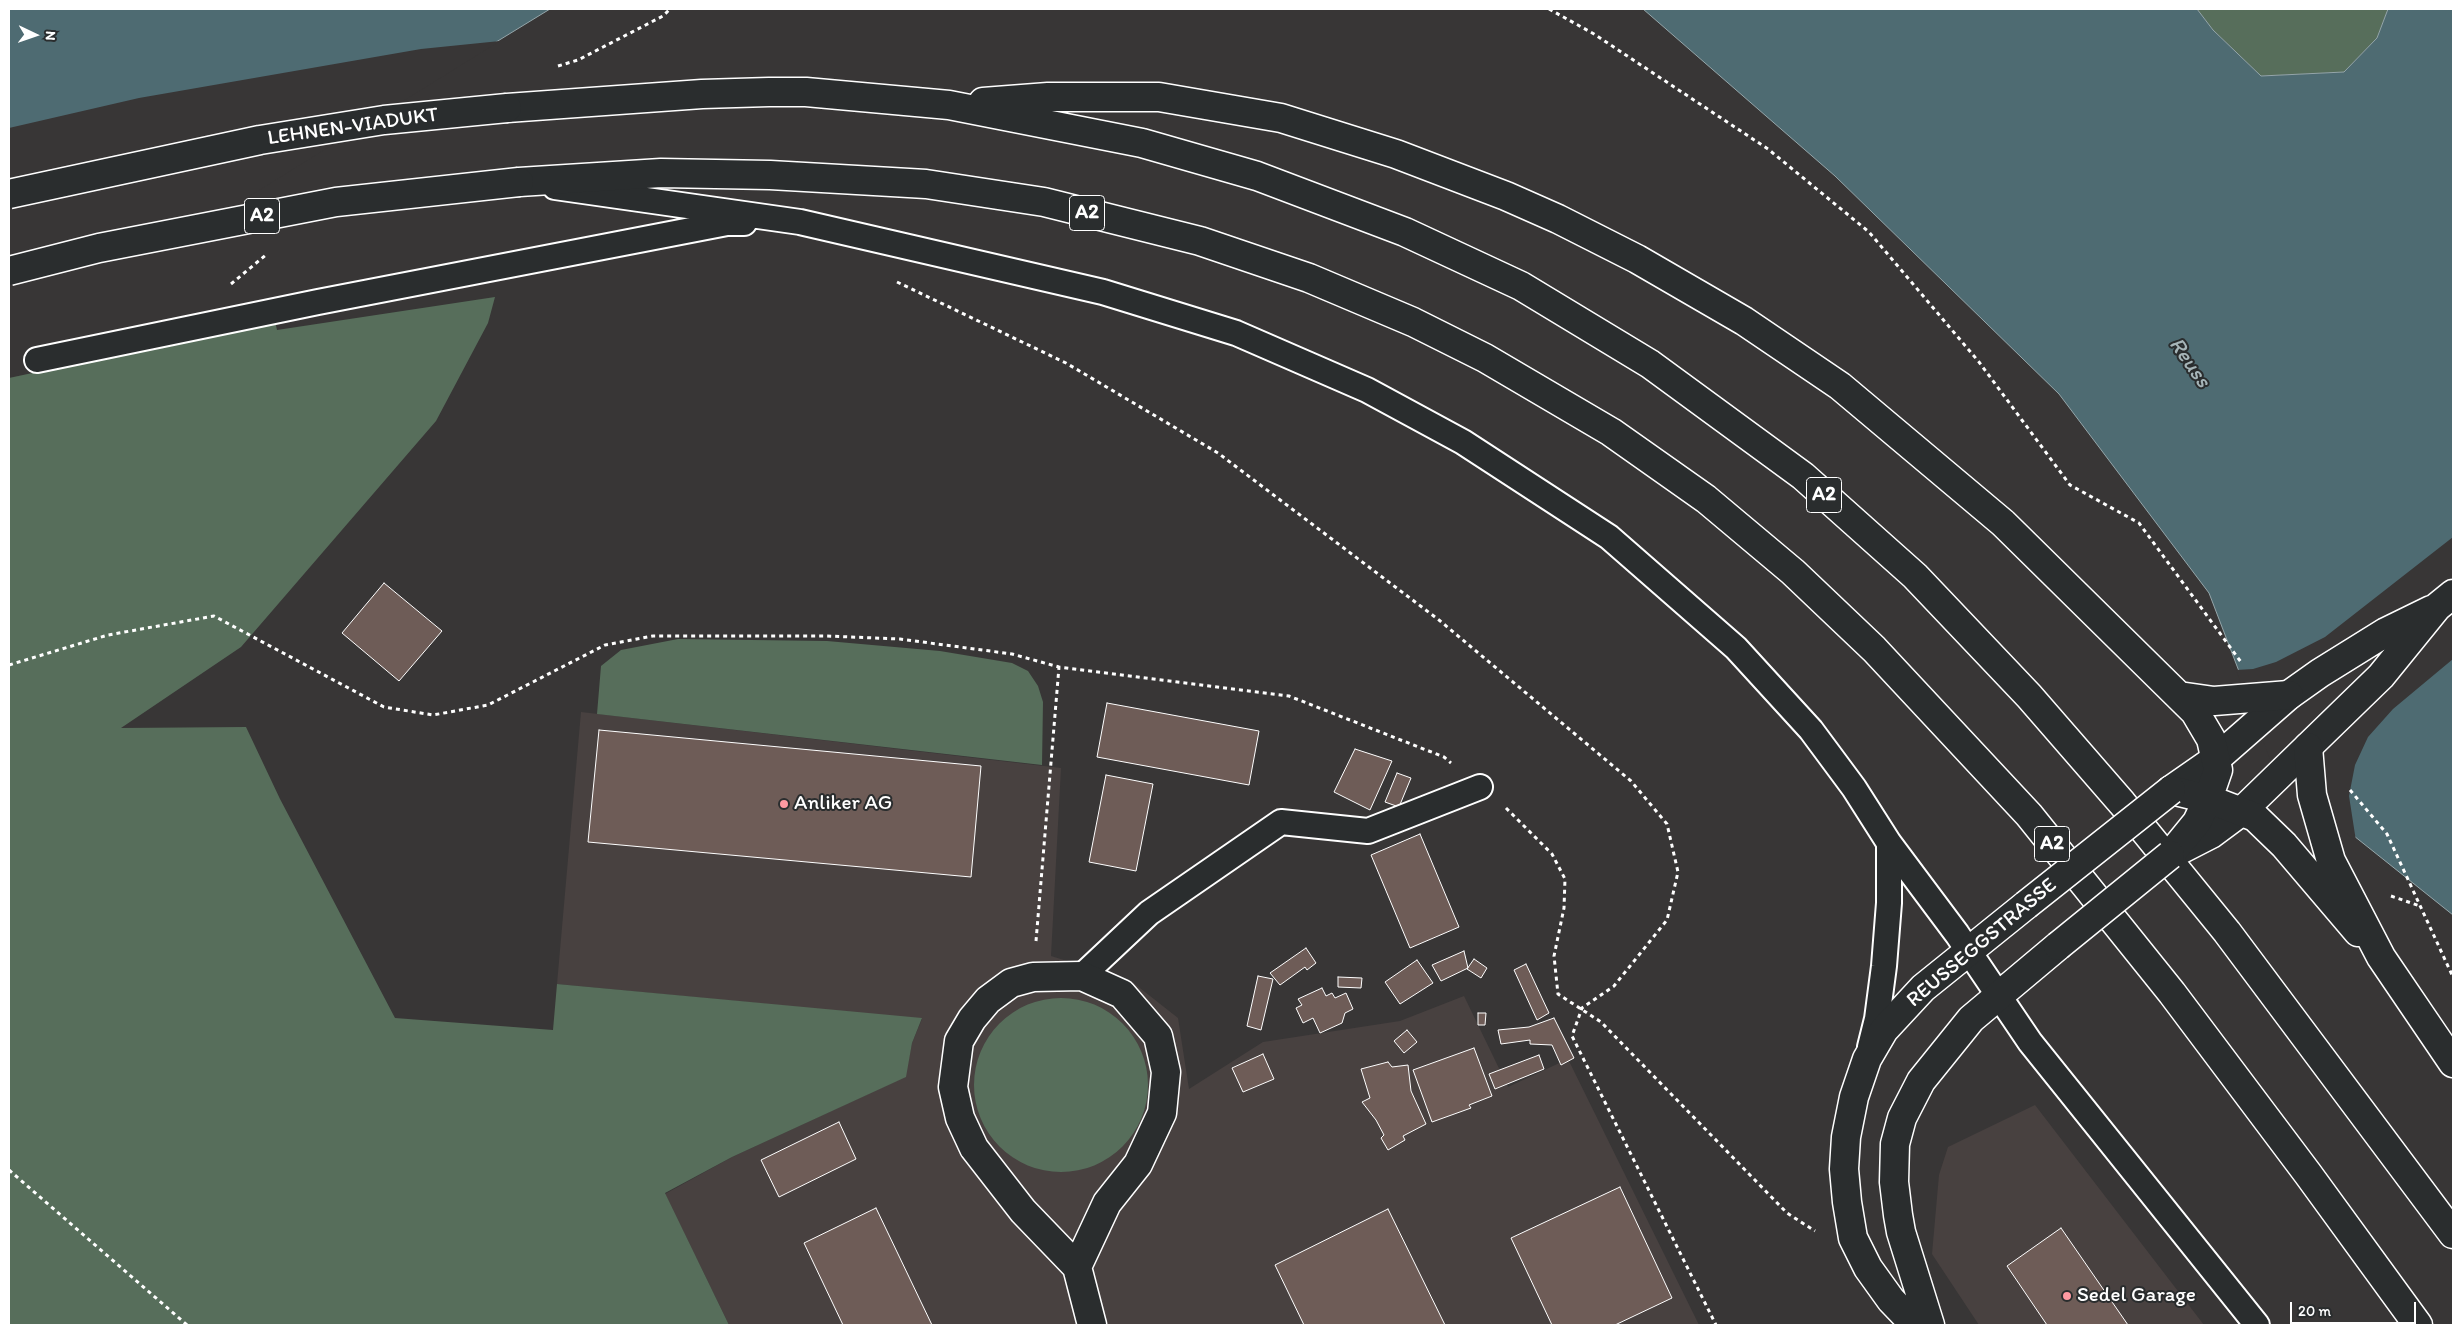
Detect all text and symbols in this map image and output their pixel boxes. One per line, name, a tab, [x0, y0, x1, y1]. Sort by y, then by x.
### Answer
north arrow	[10, 10, 60, 60]
text: N	[42, 31, 59, 41]
street label: LEHNEN-VIADUKT	[266, 103, 440, 151]
road number: A2	[1070, 196, 1104, 230]
road number: A2	[244, 198, 280, 234]
water label: Reuss	[2162, 333, 2216, 393]
road number: A2	[1806, 478, 1842, 512]
place label: Anliker AG	[794, 791, 892, 817]
marker: Anliker AG	[778, 798, 790, 810]
road number: A2	[2034, 826, 2070, 862]
street label: REUSSEGGSTRASSE	[1902, 873, 2062, 1013]
place label: Sedel Garage	[2077, 1283, 2196, 1309]
marker: Sedel Garage	[2061, 1290, 2073, 1302]
scale bar	[2292, 1292, 2418, 1324]
text: 20 m	[2298, 1302, 2331, 1320]

